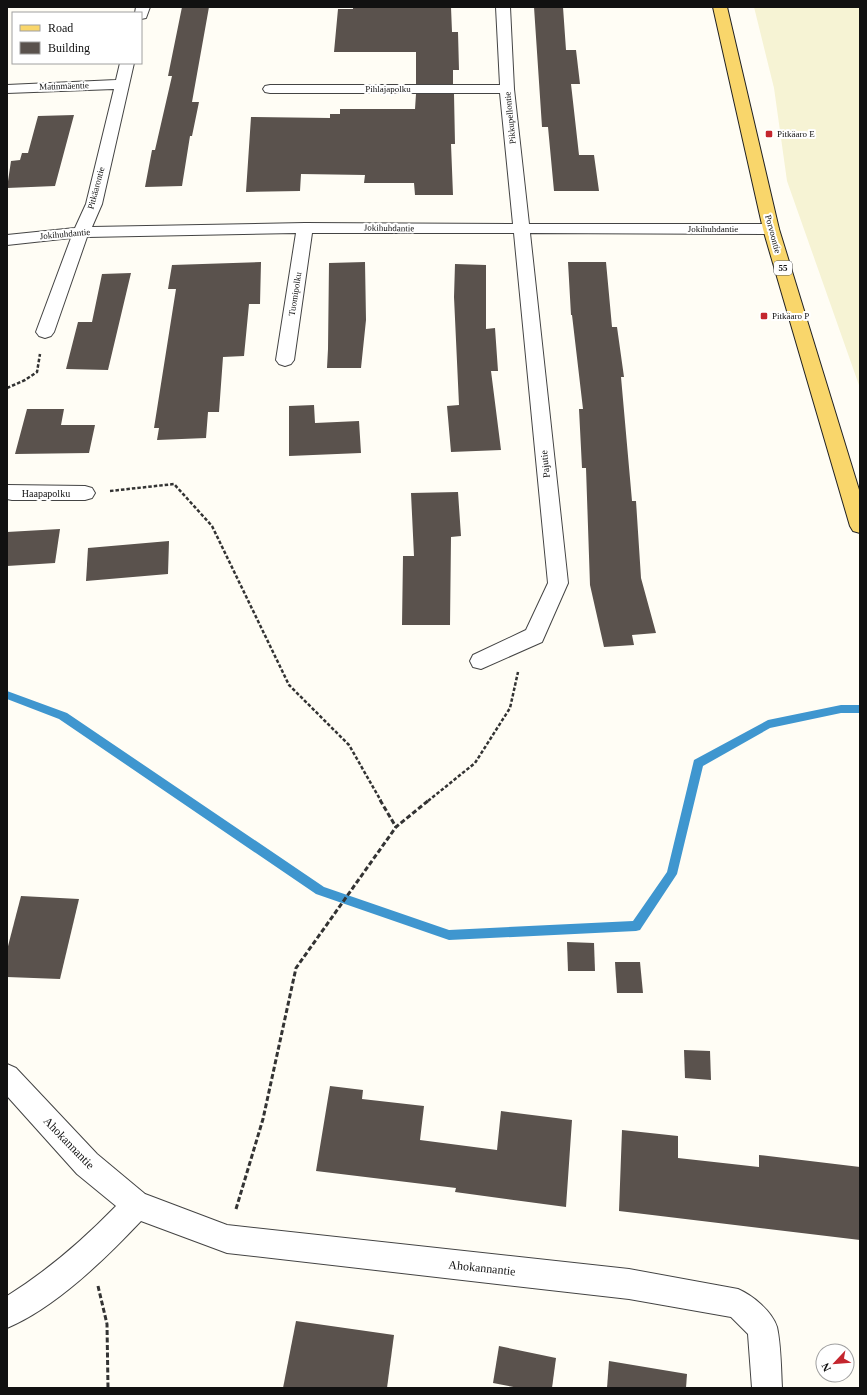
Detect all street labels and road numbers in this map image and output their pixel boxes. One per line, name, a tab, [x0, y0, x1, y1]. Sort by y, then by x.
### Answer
street label: Matinmäentie	[39, 80, 89, 92]
street label: Pihlajapolku	[365, 84, 411, 94]
street label: Pikkupellontie	[502, 91, 518, 145]
street label: Pitkäarontie	[86, 166, 106, 210]
street label: Porvoontie	[763, 214, 783, 254]
street label: Jokihuhdantie	[364, 223, 414, 233]
street label: Jokihuhdantie	[688, 224, 738, 234]
street label: Jokihuhdantie	[39, 227, 91, 241]
road number: 55	[774, 261, 792, 275]
street label: Tuomipolku	[287, 271, 303, 317]
street label: Pajutie	[538, 449, 552, 478]
street label: Haapapolku	[22, 488, 70, 499]
street label: Ahokannantie	[41, 1114, 97, 1172]
street label: Ahokannantie	[448, 1258, 516, 1278]

